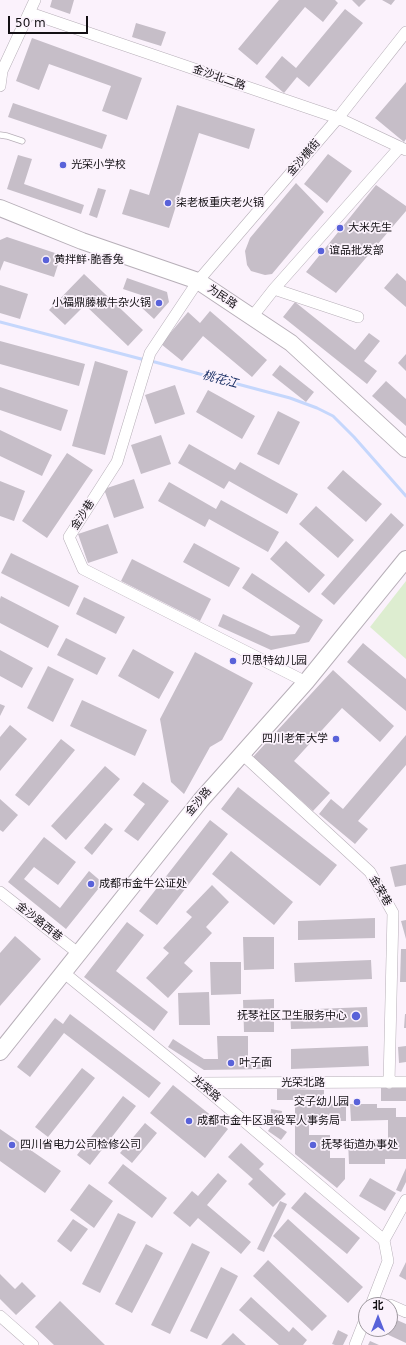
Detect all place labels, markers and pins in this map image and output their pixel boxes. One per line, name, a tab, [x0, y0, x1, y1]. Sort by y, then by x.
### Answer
place label: 光荣小学校	[71, 158, 126, 172]
marker: 光荣小学校	[58, 160, 68, 170]
place label: 柒老板重庆老火锅	[176, 196, 264, 210]
marker: 柒老板重庆老火锅	[163, 198, 173, 208]
place label: 大米先生	[348, 221, 392, 235]
marker: 大米先生	[335, 223, 345, 233]
place label: 谊品批发部	[329, 244, 384, 258]
marker: 谊品批发部	[316, 246, 326, 256]
place label: 黄拌鲜·脆香兔	[54, 253, 123, 267]
marker: 黄拌鲜·脆香兔	[41, 255, 51, 265]
place label: 小福鼎藤椒牛杂火锅	[52, 296, 151, 310]
marker: 小福鼎藤椒牛杂火锅	[154, 298, 164, 308]
place label: 贝思特幼儿园	[241, 654, 307, 668]
marker: 贝思特幼儿园	[228, 656, 238, 666]
place label: 四川老年大学	[262, 732, 328, 746]
marker: 四川老年大学	[331, 734, 341, 744]
place label: 成都市金牛公证处	[99, 877, 187, 891]
marker: 成都市金牛公证处	[86, 879, 96, 889]
place label: 抚琴社区卫生服务中心	[237, 1009, 347, 1023]
marker: 抚琴社区卫生服务中心	[350, 1010, 362, 1022]
place label: 叶子面	[239, 1056, 272, 1070]
marker: 叶子面	[226, 1058, 236, 1068]
place label: 交子幼儿园	[294, 1095, 349, 1109]
marker: 交子幼儿园	[352, 1097, 362, 1107]
place label: 成都市金牛区退役军人事务局	[197, 1114, 340, 1128]
marker: 成都市金牛区退役军人事务局	[184, 1116, 194, 1126]
place label: 四川省电力公司检修公司	[20, 1138, 141, 1152]
place label: 抚琴街道办事处	[321, 1138, 398, 1152]
marker: 四川省电力公司检修公司	[7, 1140, 17, 1150]
marker: 抚琴街道办事处	[308, 1140, 318, 1150]

